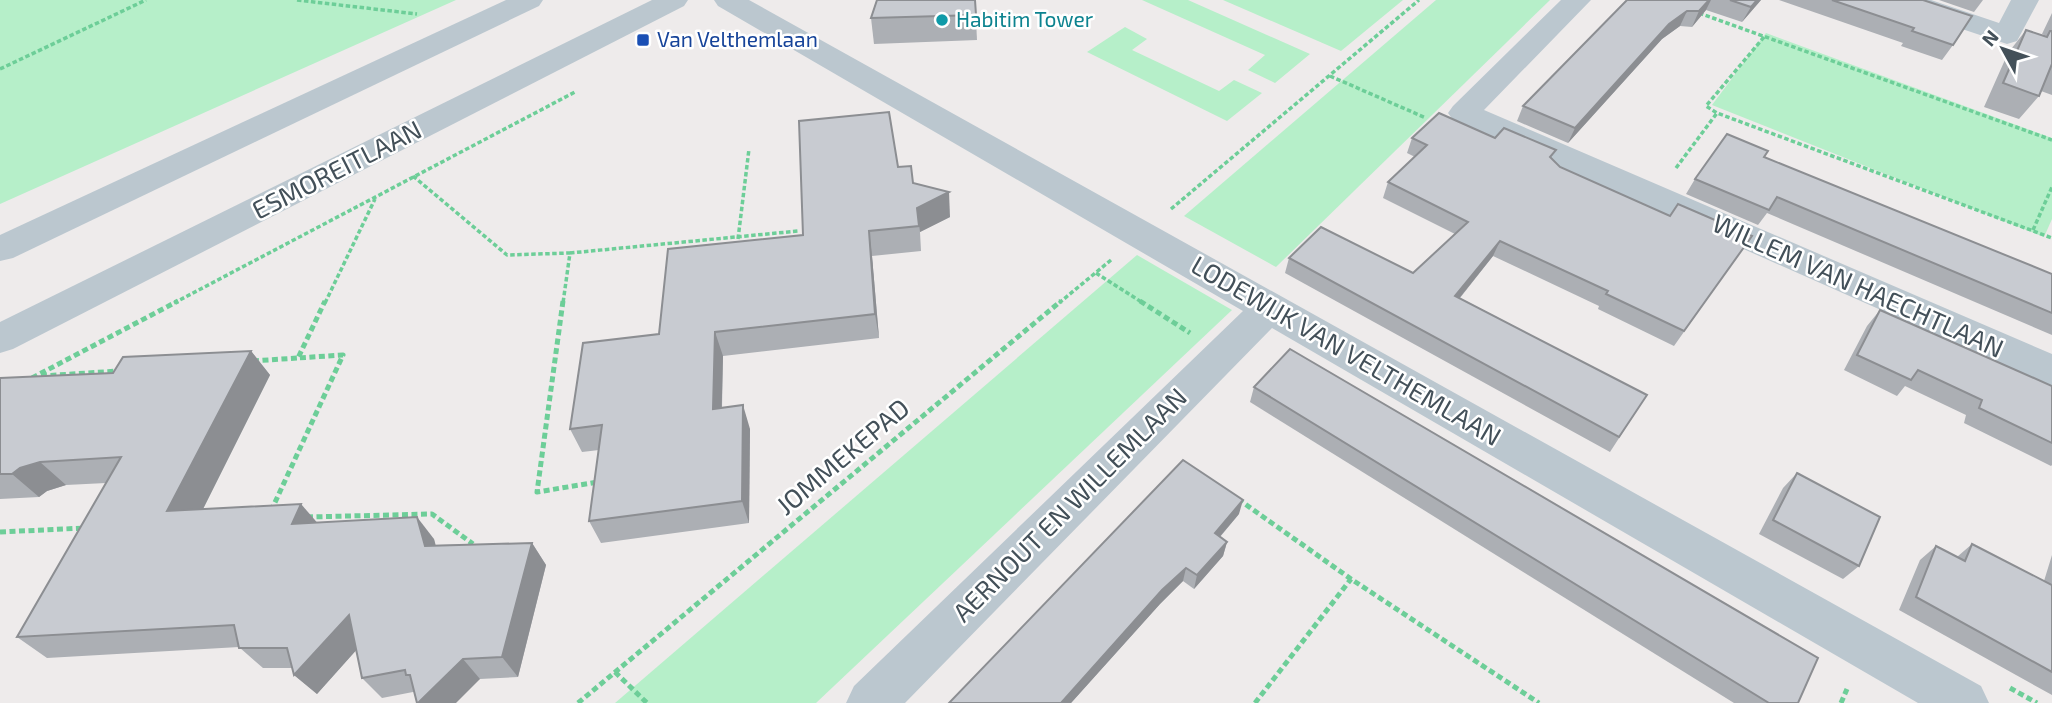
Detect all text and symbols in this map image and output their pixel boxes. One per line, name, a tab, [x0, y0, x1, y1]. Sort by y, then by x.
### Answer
place label: Habitim Tower	[956, 6, 1094, 31]
marker: Habitim Tower	[934, 12, 950, 28]
north arrow	[1968, 14, 2038, 84]
text: N	[1976, 25, 2003, 50]
place label: Van Velthemlaan	[657, 26, 818, 51]
marker: Van Velthemlaan	[635, 32, 651, 48]
street label: ESMOREITLAAN	[246, 113, 426, 225]
street label: WILLEM VAN HAECHTLAAN	[1708, 206, 2009, 363]
street label: LODEWIJK VAN VELTHEMLAAN	[1186, 248, 1507, 451]
street label: AERNOUT EN WILLEMLAAN	[946, 381, 1192, 627]
street label: JOMMEKEPAD	[769, 391, 915, 520]

